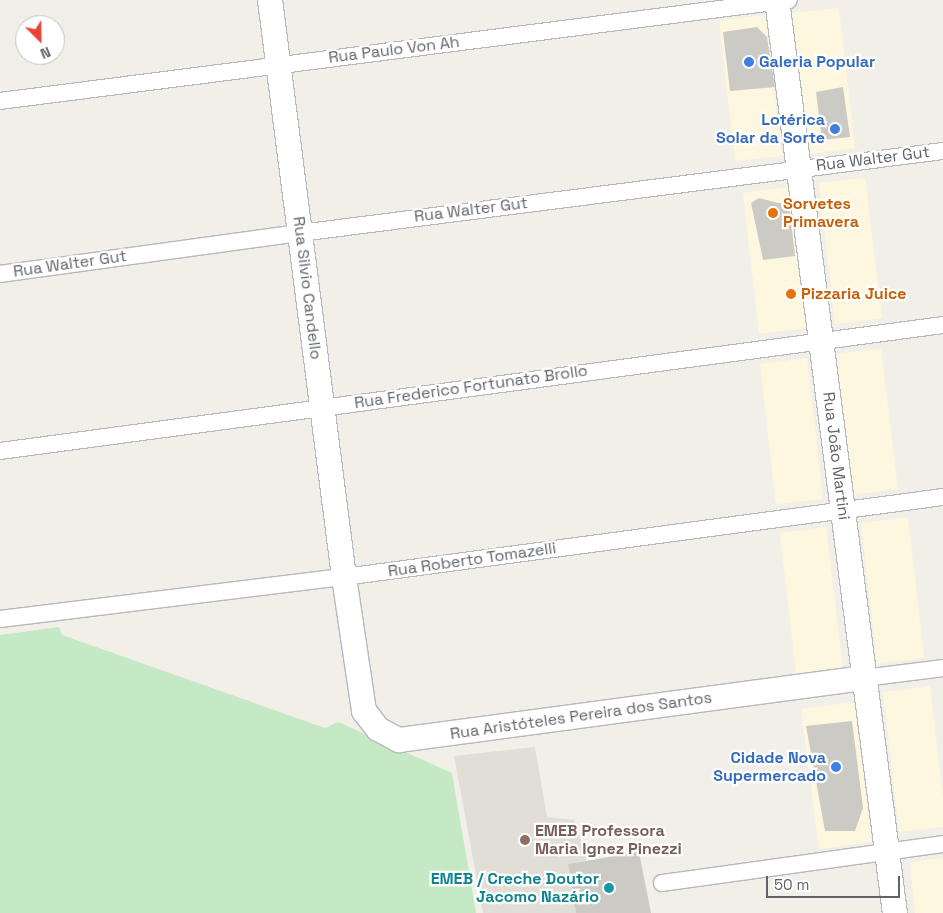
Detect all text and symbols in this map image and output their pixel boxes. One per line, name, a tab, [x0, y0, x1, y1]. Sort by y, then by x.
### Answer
north arrow	[15, 15, 65, 65]
street label: Rua Paulo Von Ah	[327, 32, 461, 68]
text: N	[38, 43, 53, 63]
place label: Galeria Popular	[759, 52, 875, 72]
marker: Galeria Popular	[743, 56, 755, 68]
place label: Lotérica Solar da Sorte	[716, 110, 825, 148]
marker: Lotérica Solar da Sorte	[829, 123, 841, 135]
street label: Rua Walter Gut	[815, 142, 931, 176]
street label: Rua Walter Gut	[413, 193, 529, 227]
place label: Sorvetes Primavera	[783, 194, 859, 232]
marker: Sorvetes Primavera	[767, 207, 779, 219]
street label: Rua Silvio Candello	[289, 215, 325, 361]
street label: Rua Walter Gut	[12, 247, 128, 281]
place label: Pizzaria Juice	[801, 284, 907, 304]
marker: Pizzaria Juice	[785, 288, 797, 300]
street label: Rua Frederico Fortunato Brollo	[353, 361, 589, 413]
street label: Rua João Martini	[819, 391, 853, 521]
street label: Rua Roberto Tomazelli	[387, 539, 557, 581]
street label: Rua Aristóteles Pereira dos Santos	[449, 688, 713, 744]
place label: Cidade Nova Supermercado	[713, 748, 826, 786]
marker: Cidade Nova Supermercado	[830, 761, 842, 773]
place label: EMEB Professora Maria Ignez Pinezzi	[535, 821, 682, 859]
marker: EMEB Professora Maria Ignez Pinezzi	[519, 834, 531, 846]
scale bar	[768, 866, 902, 898]
place label: EMEB / Creche Doutor Jacomo Nazário	[431, 869, 599, 907]
text: 50 m	[774, 875, 809, 894]
marker: EMEB / Creche Doutor Jacomo Nazário	[603, 882, 615, 894]

